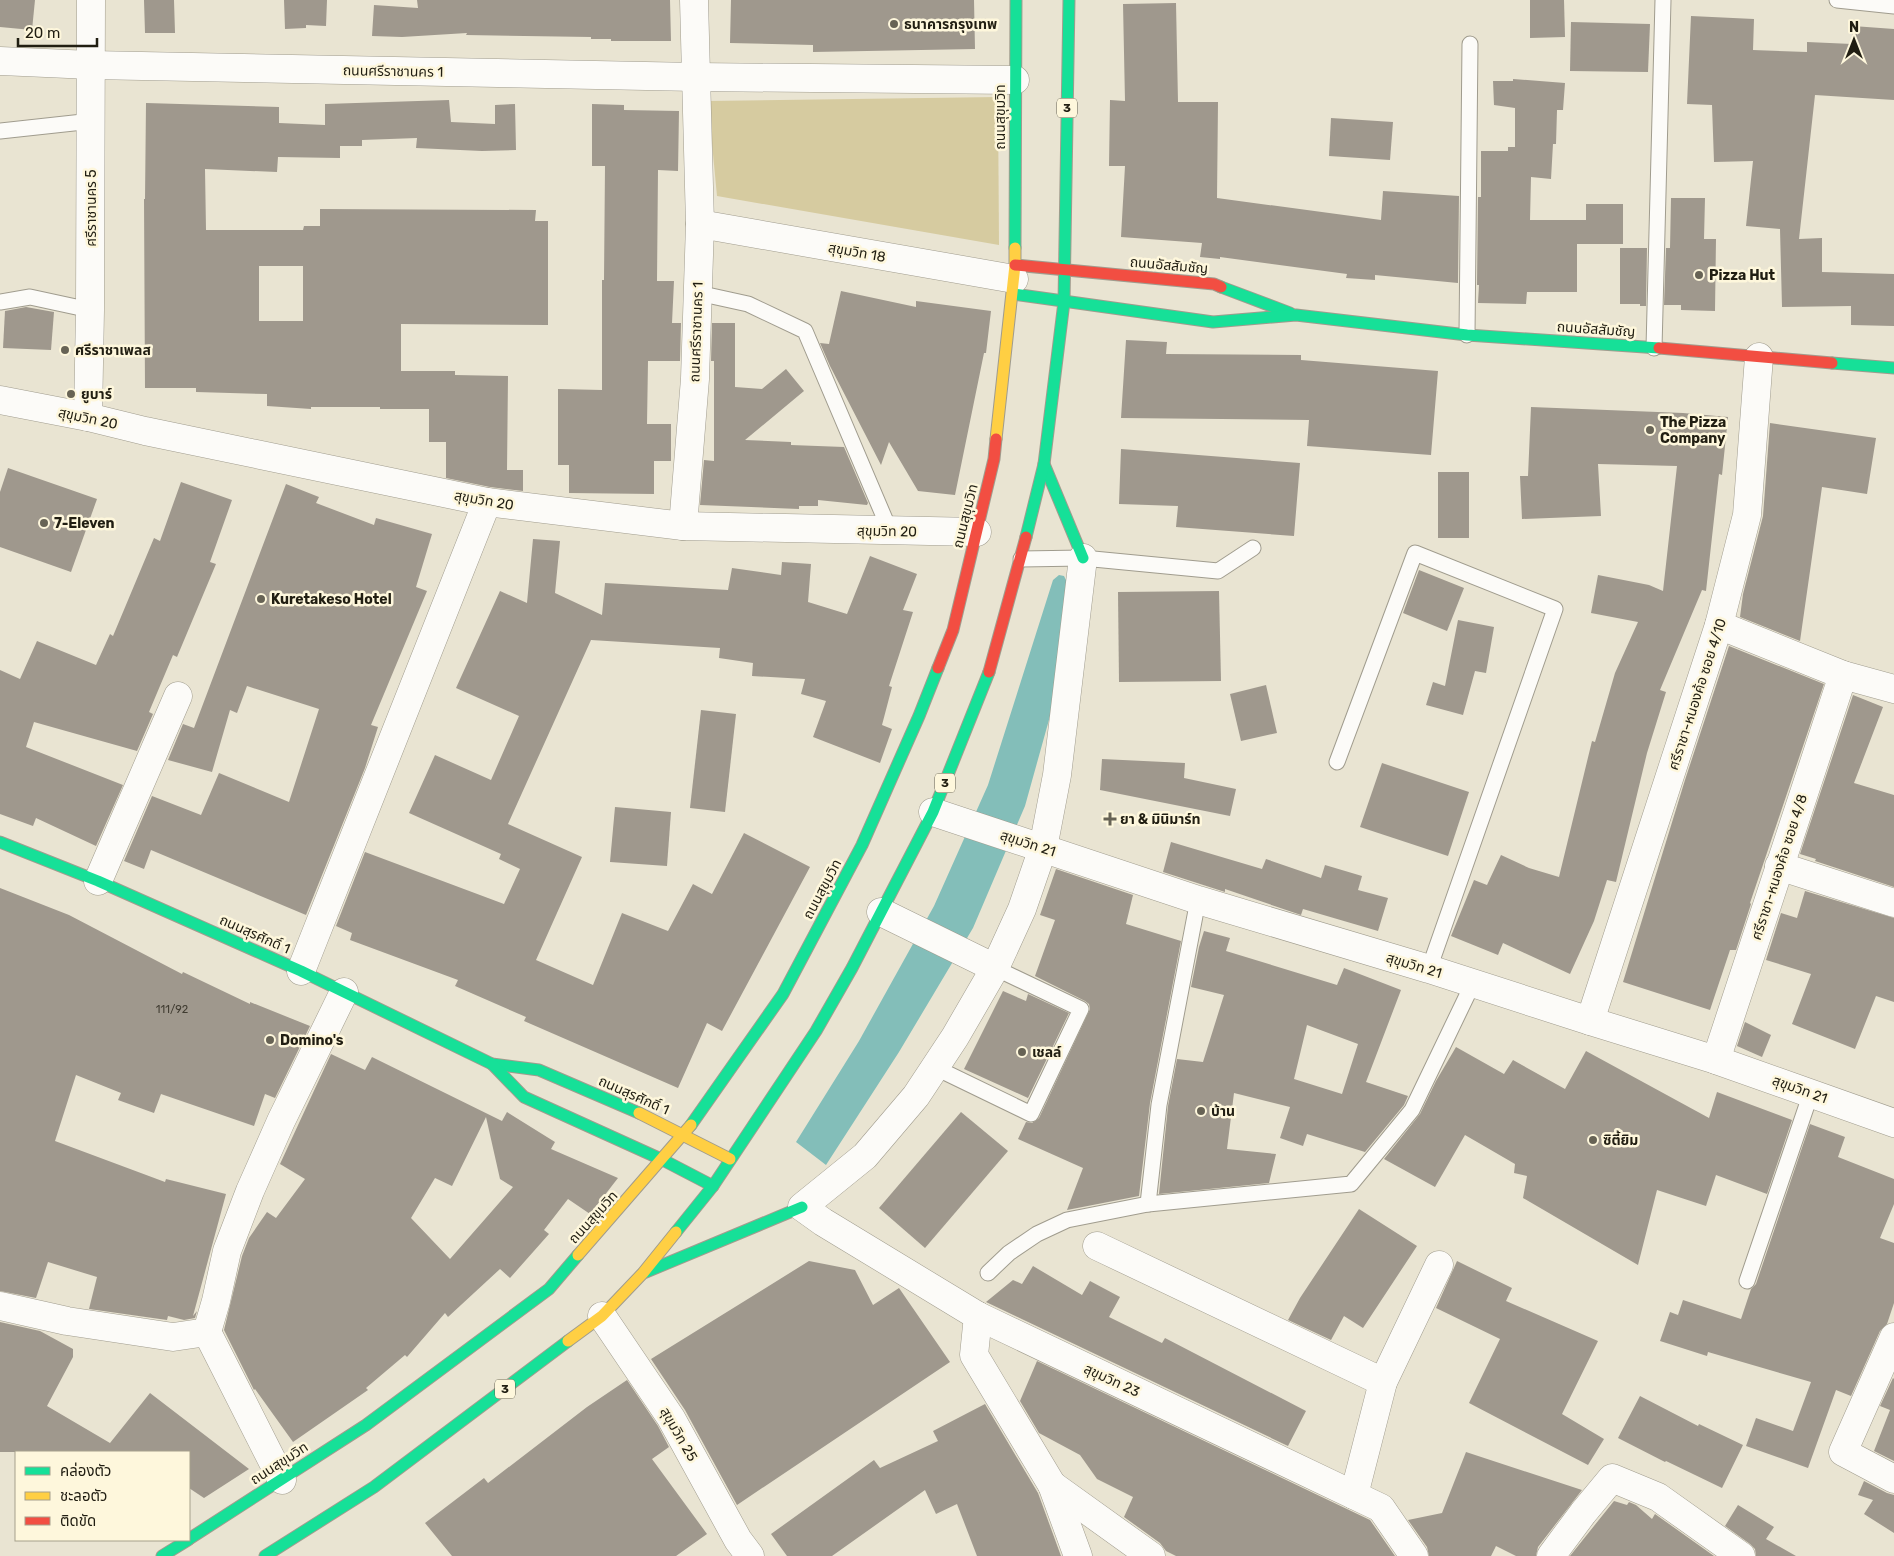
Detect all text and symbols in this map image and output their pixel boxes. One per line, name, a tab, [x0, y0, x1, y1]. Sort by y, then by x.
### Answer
scale bar	[18, 15, 96, 47]
north arrow	[1829, 15, 1879, 65]
place label: ธนาคารกรุงเทพ	[904, 16, 997, 33]
marker: ธนาคารกรุงเทพ	[888, 18, 900, 30]
text: N	[1849, 19, 1859, 36]
text: 20 m	[25, 24, 60, 42]
street label: ถนนศรีราชานคร 1	[343, 62, 443, 81]
street label: ถนนสุขุมวิท	[992, 84, 1009, 150]
road number: 3	[1057, 99, 1077, 118]
street label: ศรีราชานคร 5	[83, 169, 100, 247]
street label: สุขุมวิท 18	[827, 239, 887, 266]
street label: ถนนอัสสัมชัญ	[1129, 254, 1209, 277]
place label: Pizza Hut	[1709, 267, 1776, 284]
marker: Pizza Hut	[1693, 269, 1705, 281]
street label: ถนนศรีราชานคร 1	[686, 281, 707, 383]
street label: ถนนอัสสัมชัญ	[1556, 318, 1636, 341]
place label: ศรีราชาเพลส	[75, 342, 151, 359]
marker: ศรีราชาเพลส	[59, 344, 71, 356]
place label: ยูบาร์	[81, 386, 112, 404]
marker: ยูบาร์	[65, 388, 77, 400]
street label: สุขุมวิท 20	[57, 404, 119, 433]
place label: The Pizza Company	[1660, 414, 1726, 447]
marker: The Pizza Company	[1644, 424, 1656, 436]
street label: ถนนสุขุมวิท	[949, 482, 982, 550]
street label: สุขุมวิท 20	[453, 487, 515, 514]
place label: 7-Eleven	[54, 515, 115, 532]
marker: 7-Eleven	[38, 517, 50, 529]
street label: สุขุมวิท 20	[857, 522, 917, 541]
place label: Kuretakeso Hotel	[271, 591, 392, 608]
marker: Kuretakeso Hotel	[255, 593, 267, 605]
street label: ศรีราชา-หนองค้อ ซอย 4/10	[1665, 616, 1730, 772]
road number: 3	[935, 774, 955, 792]
street label: ศรีราชา-หนองค้อ ซอย 4/8	[1748, 792, 1811, 942]
place label: ยา & มินิมาร์ท	[1120, 811, 1201, 828]
marker: ยา & มินิมาร์ท	[1104, 813, 1116, 825]
street label: สุขุมวิท 21	[998, 827, 1058, 860]
street label: ถนนสุขุมวิท	[800, 856, 845, 922]
street label: ถนนสุรศักดิ์ 1	[217, 911, 293, 958]
street label: สุขุมวิท 21	[1384, 949, 1444, 982]
house number: 111/92	[156, 1003, 188, 1016]
place label: Domino's	[280, 1032, 344, 1049]
marker: Domino's	[264, 1034, 276, 1046]
place label: เชลล์	[1032, 1044, 1061, 1061]
marker: เชลล์	[1016, 1046, 1028, 1058]
street label: ถนนสุรศักดิ์ 1	[596, 1072, 672, 1119]
street label: สุขุมวิท 21	[1770, 1072, 1830, 1107]
place label: บ้าน	[1211, 1103, 1235, 1120]
marker: บ้าน	[1195, 1105, 1207, 1117]
place label: ซิตี้ยิม	[1603, 1130, 1638, 1149]
marker: ซิตี้ยิม	[1587, 1134, 1599, 1146]
street label: ถนนสุขุมวิท	[565, 1187, 622, 1247]
street label: สุขุมวิท 23	[1081, 1360, 1142, 1401]
road number: 3	[495, 1380, 515, 1398]
street label: สุขุมวิท 25	[656, 1404, 701, 1464]
street label: ถนนสุขุมวิท	[247, 1439, 311, 1488]
legend	[15, 1451, 190, 1541]
text: คล่องตัว	[60, 1462, 111, 1480]
text: ชะลอตัว	[60, 1487, 107, 1505]
text: ติดขัด	[60, 1512, 96, 1530]

